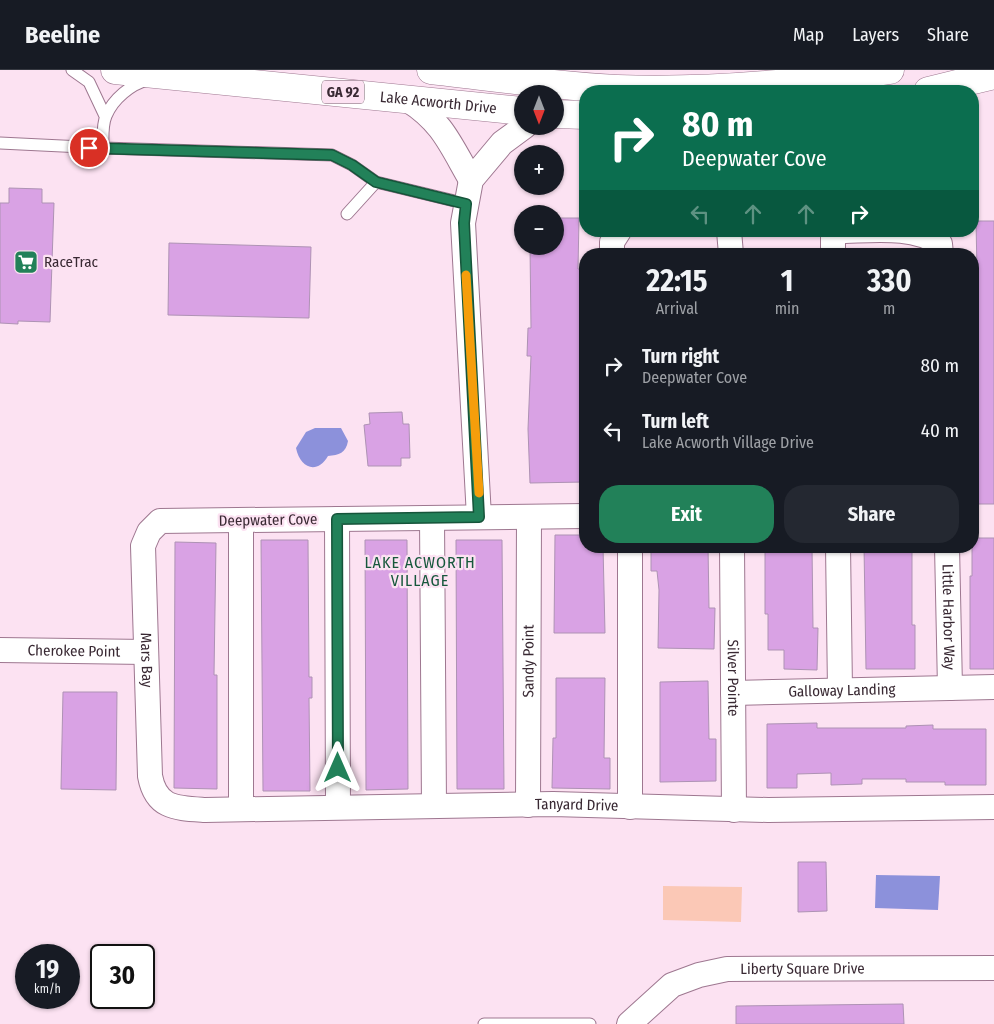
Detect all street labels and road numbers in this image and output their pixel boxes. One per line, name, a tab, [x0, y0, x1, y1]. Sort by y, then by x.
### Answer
road number: GA 92	[322, 81, 364, 104]
street label: Lake Acworth Drive	[379, 88, 498, 117]
street label: Deepwater Cove	[219, 510, 317, 530]
street label: Little Harbor Way	[938, 564, 959, 670]
street label: Sandy Point	[519, 624, 538, 697]
street label: Mars Bay	[137, 632, 156, 688]
street label: Silver Pointe	[724, 639, 742, 717]
street label: Cherokee Point	[28, 641, 121, 661]
street label: Galloway Landing	[788, 680, 896, 701]
street label: Tanyard Drive	[535, 795, 619, 815]
street label: Liberty Square Drive	[740, 959, 865, 978]

